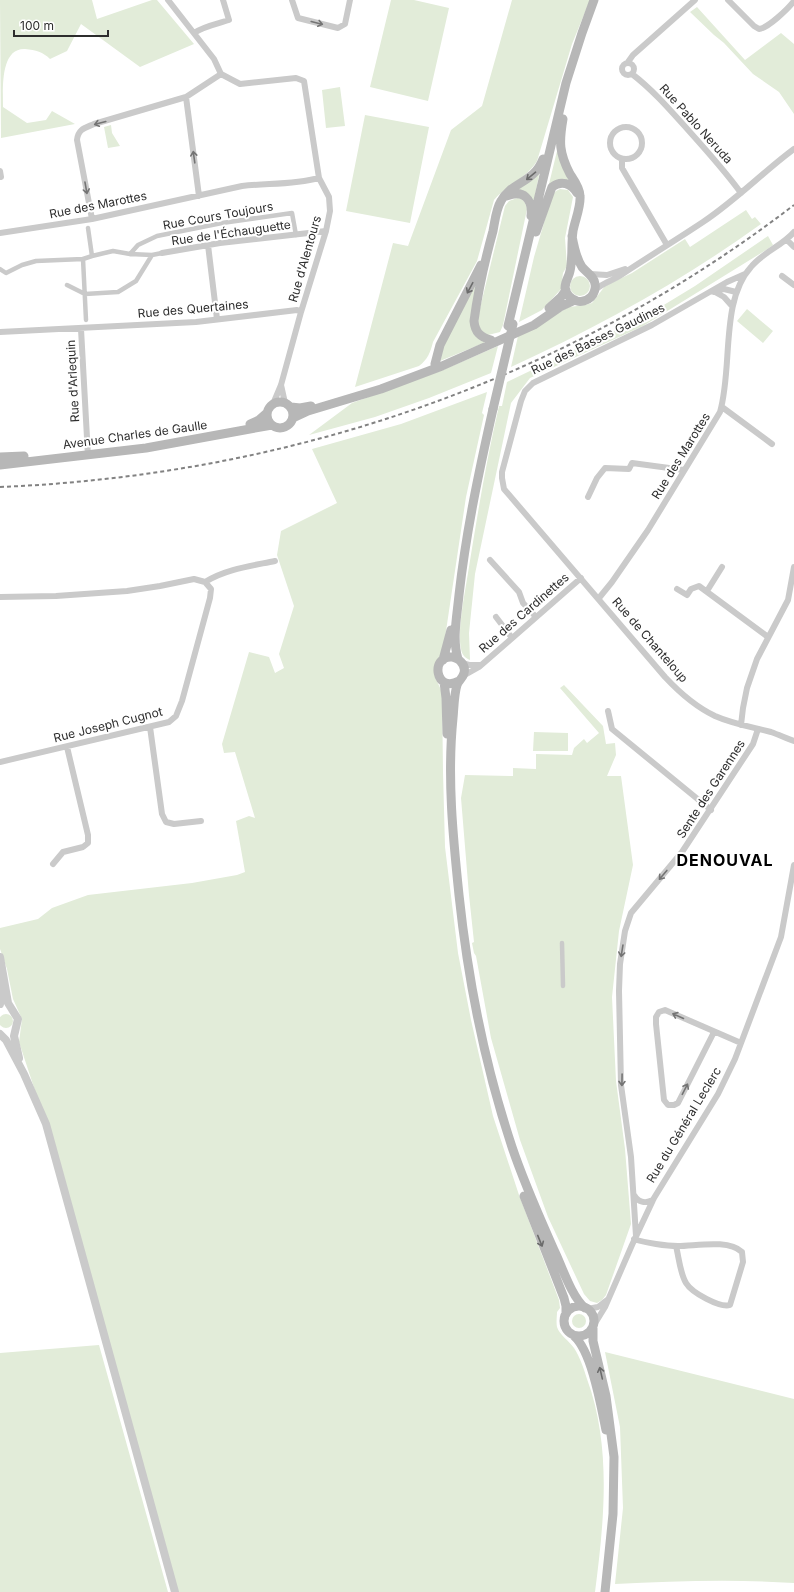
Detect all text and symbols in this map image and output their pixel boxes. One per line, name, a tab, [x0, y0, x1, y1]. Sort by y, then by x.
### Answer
scale bar	[14, 12, 108, 38]
text: 100 m	[20, 18, 54, 33]
one-way arrow	[311, 20, 324, 28]
street label: Rue Pablo Neruda	[657, 81, 736, 167]
one-way arrow	[94, 120, 107, 127]
one-way arrow	[190, 151, 198, 164]
one-way arrow	[526, 172, 536, 181]
one-way arrow	[82, 181, 90, 194]
street label: Rue des Marottes	[48, 188, 148, 221]
street label: Rue Cours Toujours	[162, 198, 274, 233]
street label: Rue d'Alentours	[285, 214, 324, 304]
street label: Rue de l'Échauguette	[170, 217, 292, 248]
one-way arrow	[466, 281, 473, 293]
street label: Rue des Quertaines	[137, 296, 249, 321]
street label: Rue des Basses Gaudines	[529, 300, 667, 377]
street label: Rue d'Arlequin	[63, 339, 82, 423]
street label: Rue des Marottes	[648, 410, 713, 502]
street label: Avenue Charles de Gaulle	[62, 417, 208, 452]
street label: Rue des Cardinettes	[476, 570, 572, 656]
street label: Rue de Chanteloup	[609, 594, 691, 685]
street label: Rue Joseph Cugnot	[52, 704, 164, 745]
street label: Sente des Garennes	[673, 737, 748, 841]
district label: DENOUVAL	[676, 850, 774, 870]
one-way arrow	[659, 870, 668, 881]
one-way arrow	[618, 944, 626, 957]
one-way arrow	[673, 1012, 685, 1019]
street label: Rue du Général Leclerc	[643, 1064, 724, 1185]
one-way arrow	[618, 1073, 626, 1086]
one-way arrow	[682, 1083, 689, 1095]
one-way arrow	[537, 1234, 545, 1246]
one-way arrow	[596, 1367, 604, 1380]

